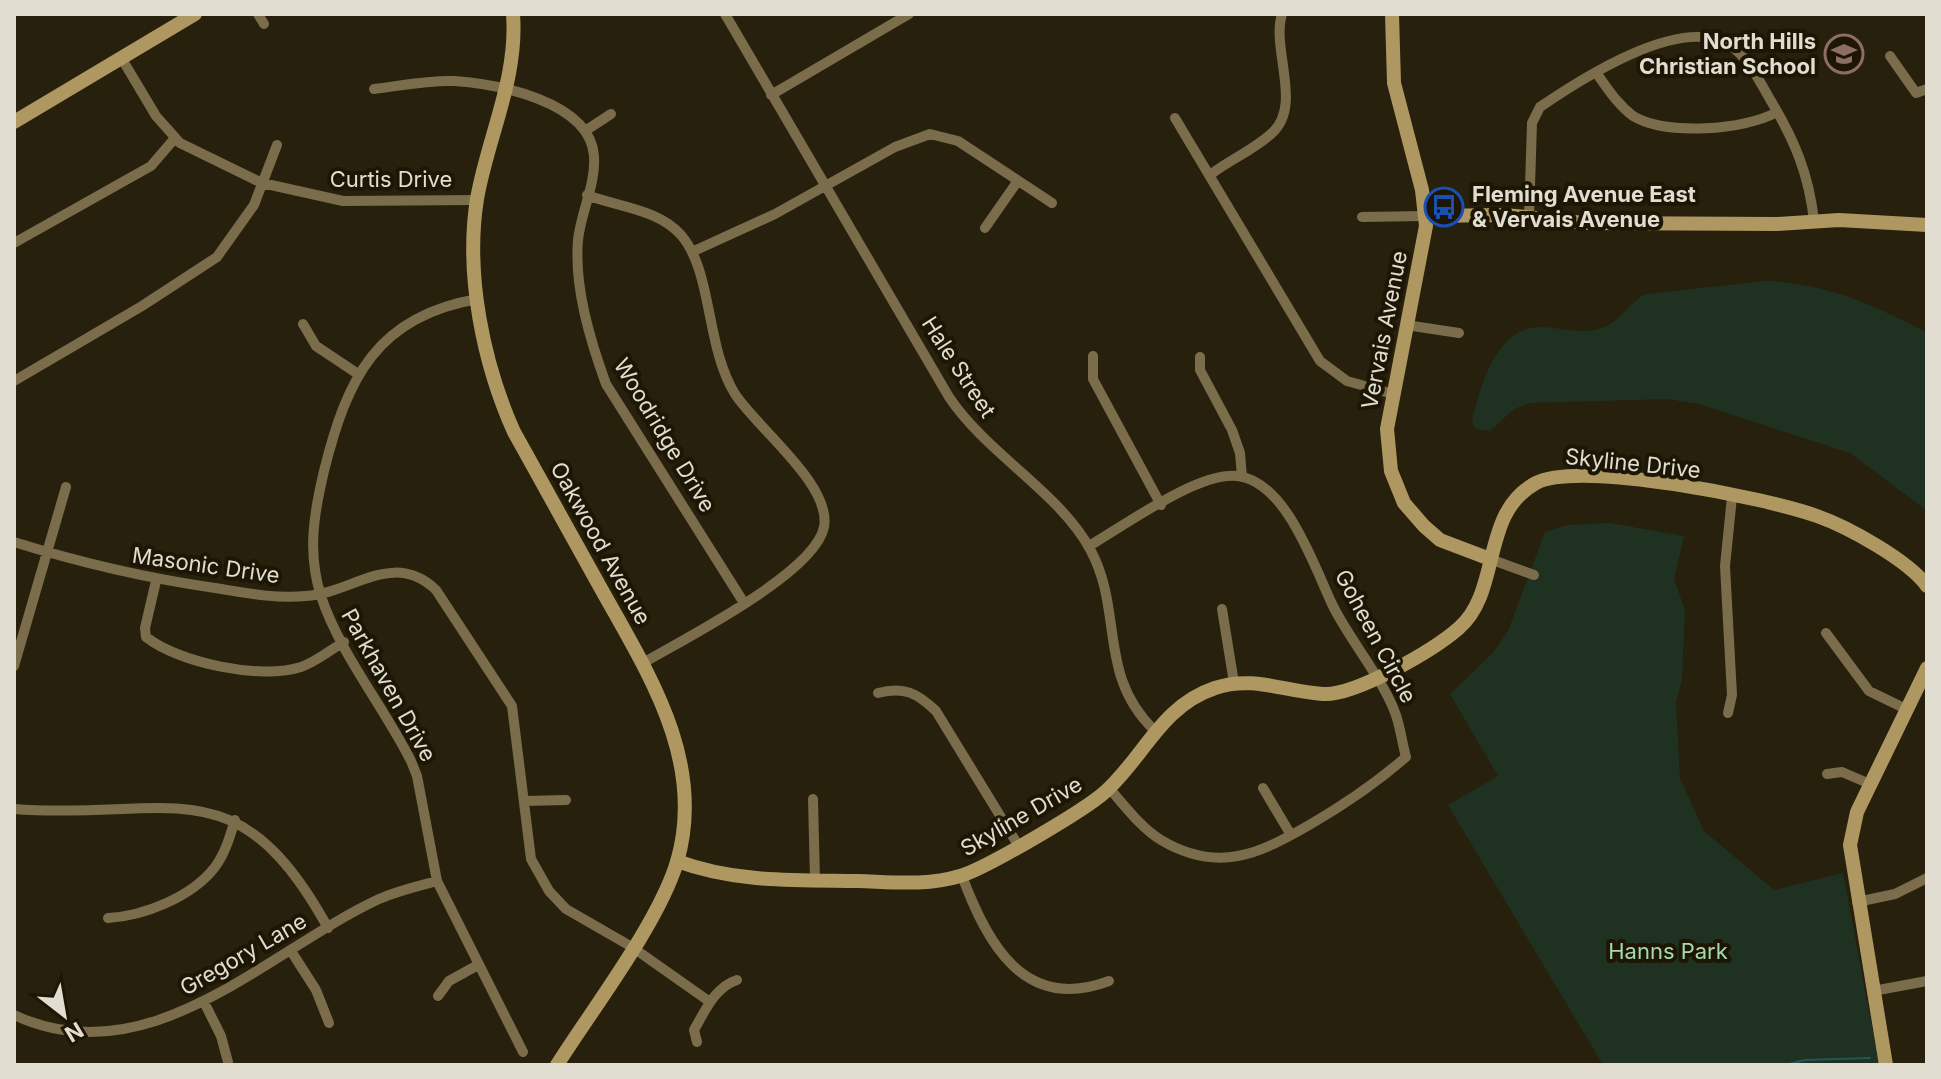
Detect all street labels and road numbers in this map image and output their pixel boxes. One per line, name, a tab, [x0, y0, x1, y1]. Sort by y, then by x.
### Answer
street label: Curtis Drive	[330, 166, 452, 192]
street label: Vervais Avenue	[1356, 249, 1412, 411]
street label: Hale Street	[917, 312, 1001, 422]
street label: Woodridge Drive	[609, 353, 721, 517]
street label: Skyline Drive	[1564, 443, 1702, 483]
street label: Oakwood Avenue	[545, 457, 657, 629]
street label: Masonic Drive	[131, 542, 281, 588]
street label: Goheen Circle	[1330, 565, 1422, 707]
street label: Parkhaven Drive	[336, 604, 442, 766]
street label: Skyline Drive	[956, 771, 1086, 861]
street label: Gregory Lane	[175, 907, 311, 1001]

